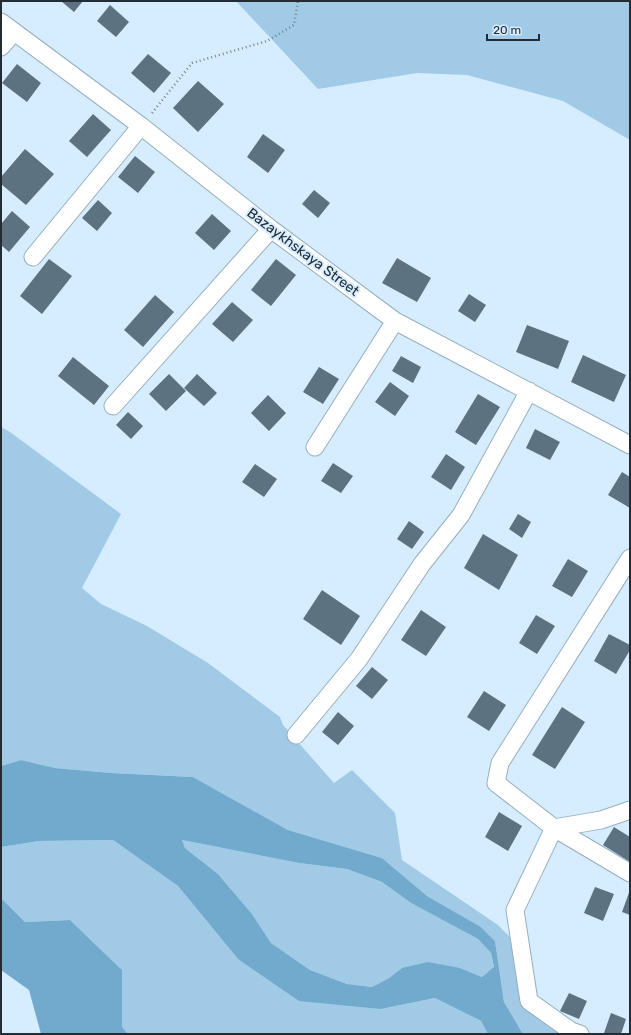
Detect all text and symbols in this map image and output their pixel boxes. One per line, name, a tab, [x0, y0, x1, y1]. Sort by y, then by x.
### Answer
scale bar	[487, 16, 539, 42]
text: 20 m	[493, 23, 521, 37]
street label: Bazaykhskaya Street	[244, 204, 363, 300]

